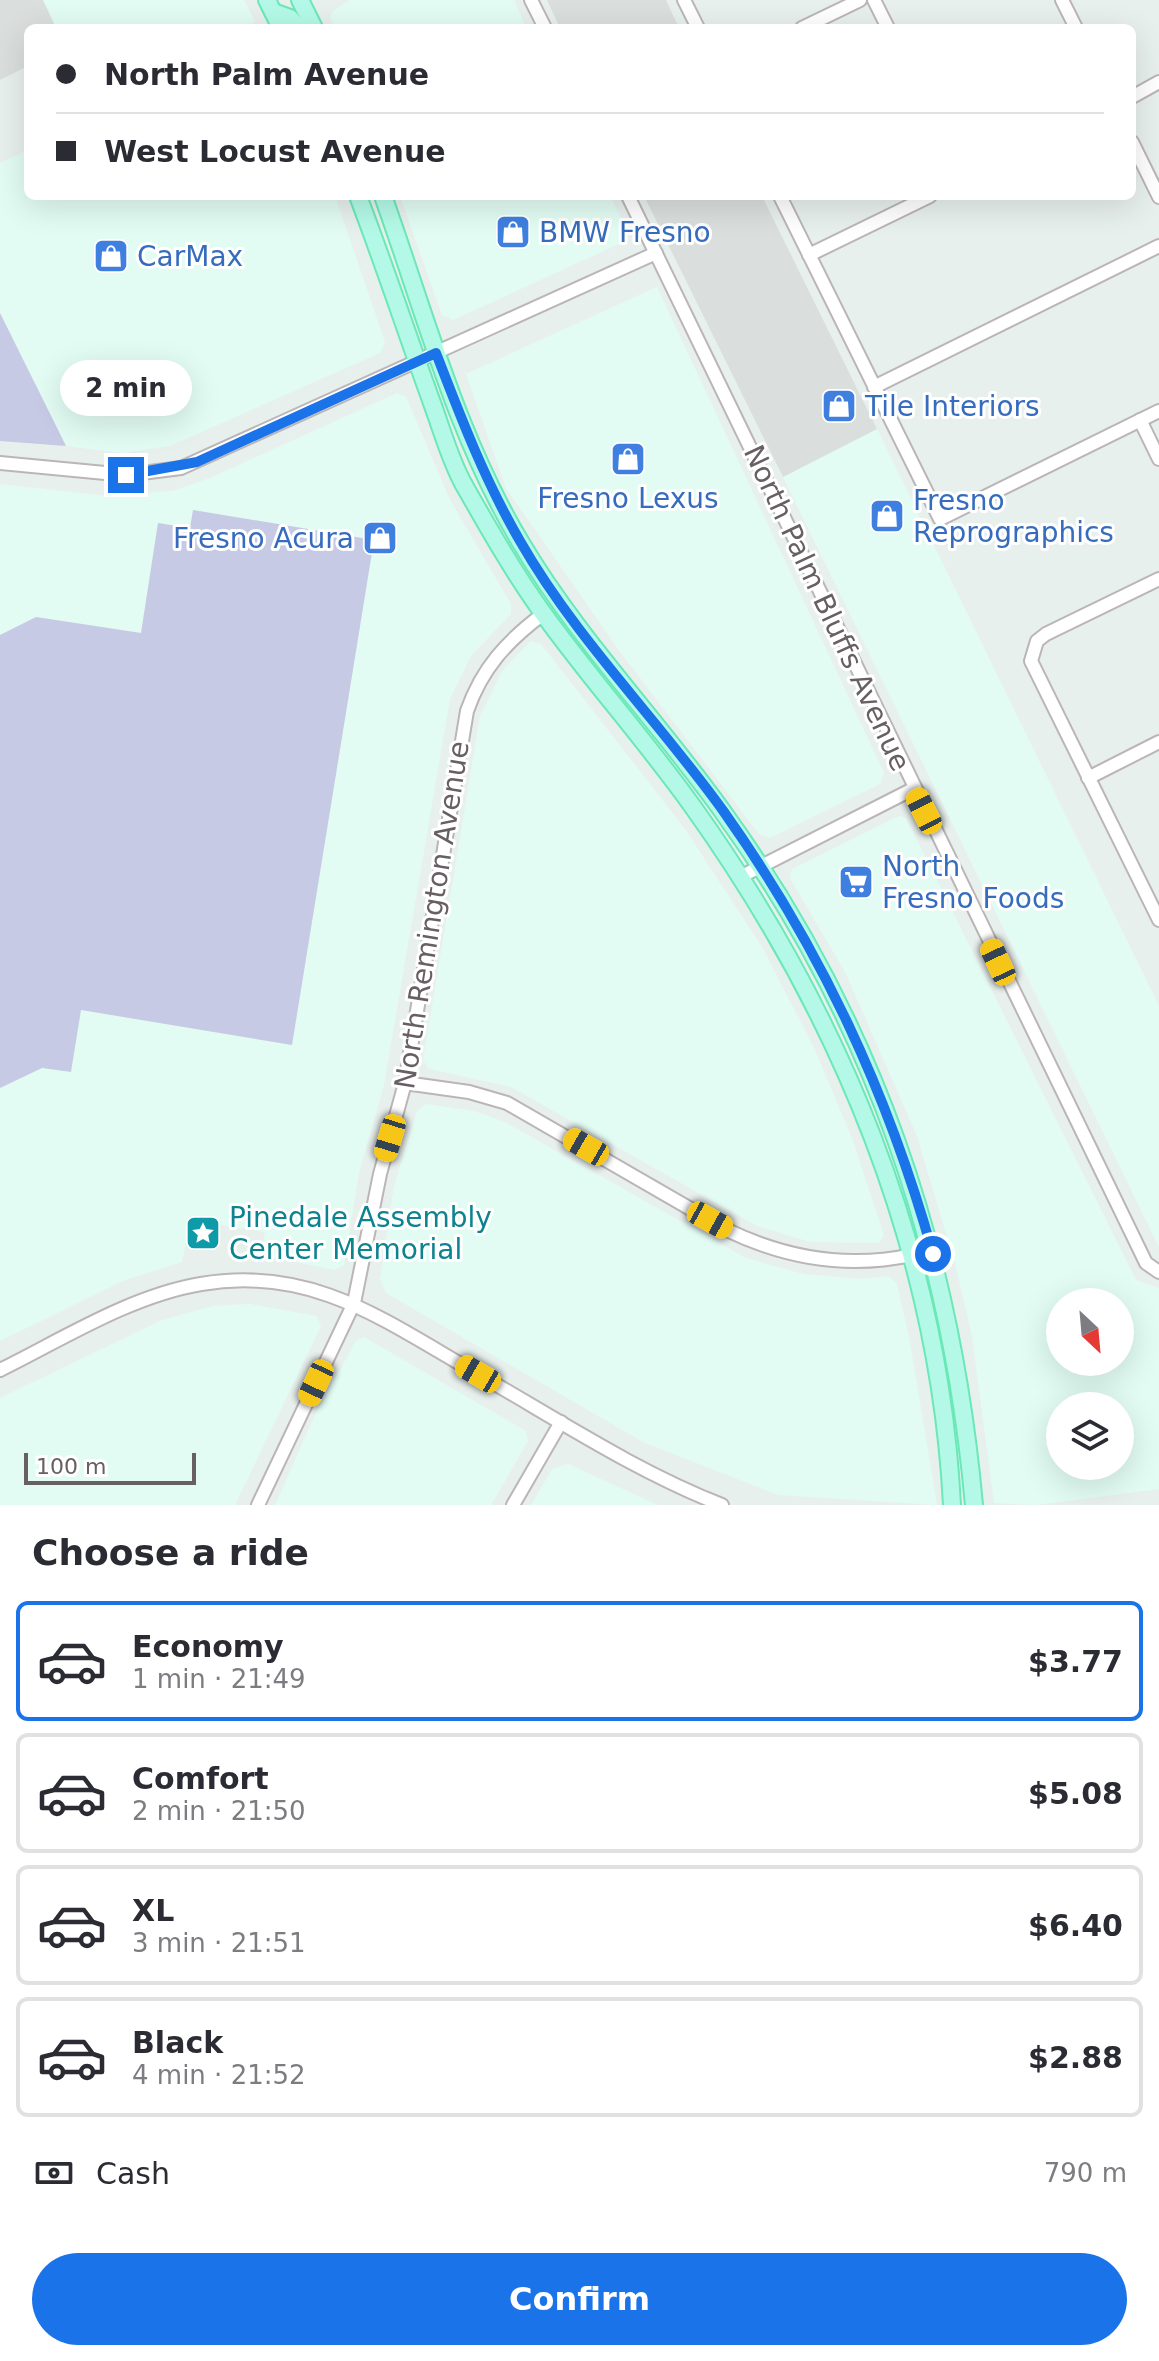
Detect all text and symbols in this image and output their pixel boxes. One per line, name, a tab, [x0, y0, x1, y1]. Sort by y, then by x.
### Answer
text: North Palm Avenue	[104, 57, 429, 92]
text: West Locust Avenue	[104, 134, 446, 169]
shop icon: BMW Fresno	[494, 213, 532, 251]
place label: BMW Fresno	[539, 216, 711, 249]
shop icon: CarMax	[92, 237, 130, 275]
place label: CarMax	[137, 240, 243, 273]
callout: 2 min	[60, 359, 192, 415]
text: 2 min	[85, 373, 167, 403]
shop icon: Tile Interiors	[820, 387, 858, 425]
place label: Tile Interiors	[864, 390, 1040, 423]
shop icon: Fresno Lexus	[609, 440, 647, 478]
street label: North Palm Bluffs Avenue	[737, 440, 917, 776]
route end	[108, 457, 144, 493]
place label: Fresno Lexus	[537, 482, 719, 515]
place label: Fresno Reprographics	[913, 484, 1114, 549]
shop icon: Fresno Reprographics	[868, 497, 906, 535]
shop icon: Fresno Acura	[361, 519, 399, 557]
place label: Fresno Acura	[173, 522, 354, 555]
street label: North Remington Avenue	[388, 739, 476, 1091]
car	[902, 784, 946, 838]
place label: North Fresno Foods	[882, 850, 1064, 915]
supermarket icon: North Fresno Foods	[837, 863, 875, 901]
car	[977, 935, 1019, 989]
car	[372, 1112, 408, 1164]
car	[559, 1125, 613, 1169]
car	[683, 1198, 737, 1242]
place label: Pinedale Assembly Center Memorial	[229, 1201, 492, 1266]
place icon: Pinedale Assembly Center Memorial	[184, 1214, 222, 1252]
route start	[915, 1236, 951, 1272]
north arrow	[1046, 1288, 1134, 1376]
map controls	[1046, 1288, 1134, 1480]
car	[451, 1352, 505, 1396]
car	[295, 1356, 337, 1410]
button: layers	[1046, 1392, 1134, 1480]
scale bar	[24, 1449, 196, 1485]
text: 100 m	[36, 1454, 106, 1479]
text: Choose a ride	[32, 1532, 309, 1573]
icon: car	[36, 1625, 108, 1697]
text: Economy	[132, 1629, 284, 1664]
text: $3.77	[1028, 1644, 1123, 1679]
text: 1 min · 21:49	[132, 1664, 306, 1694]
icon: car	[36, 1757, 108, 1829]
text: Comfort	[132, 1761, 269, 1796]
text: $5.08	[1028, 1776, 1123, 1811]
text: 2 min · 21:50	[132, 1796, 306, 1826]
icon: car	[36, 1889, 108, 1961]
text: XL	[132, 1893, 174, 1928]
text: $6.40	[1028, 1908, 1123, 1943]
text: 3 min · 21:51	[132, 1928, 306, 1958]
icon: car	[36, 2021, 108, 2093]
text: Black	[132, 2025, 223, 2060]
text: $2.88	[1028, 2040, 1123, 2075]
text: 4 min · 21:52	[132, 2060, 306, 2090]
icon: cash	[32, 2151, 76, 2195]
text: Cash	[96, 2156, 170, 2191]
text: 790 m	[1044, 2158, 1127, 2188]
button: Confirm	[32, 2253, 1127, 2345]

